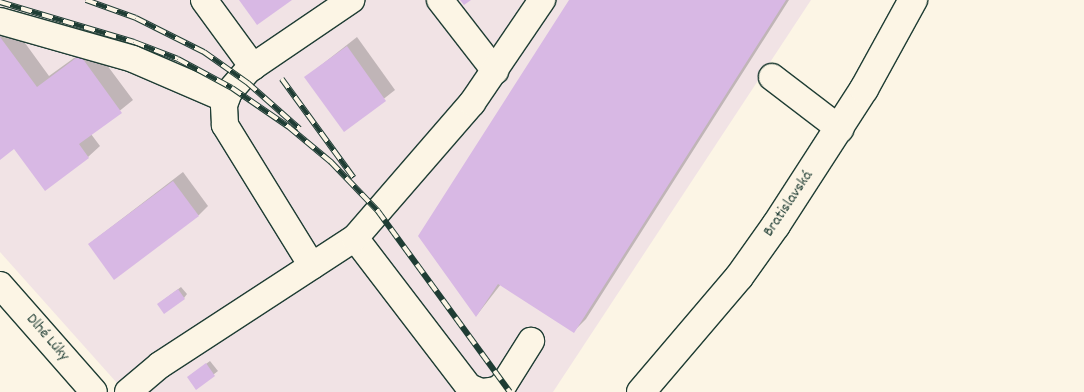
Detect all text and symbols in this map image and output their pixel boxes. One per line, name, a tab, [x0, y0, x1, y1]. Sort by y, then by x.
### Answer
street label: Bratislavská	[760, 167, 818, 241]
street label: Dlhé Lúky	[21, 310, 73, 366]

